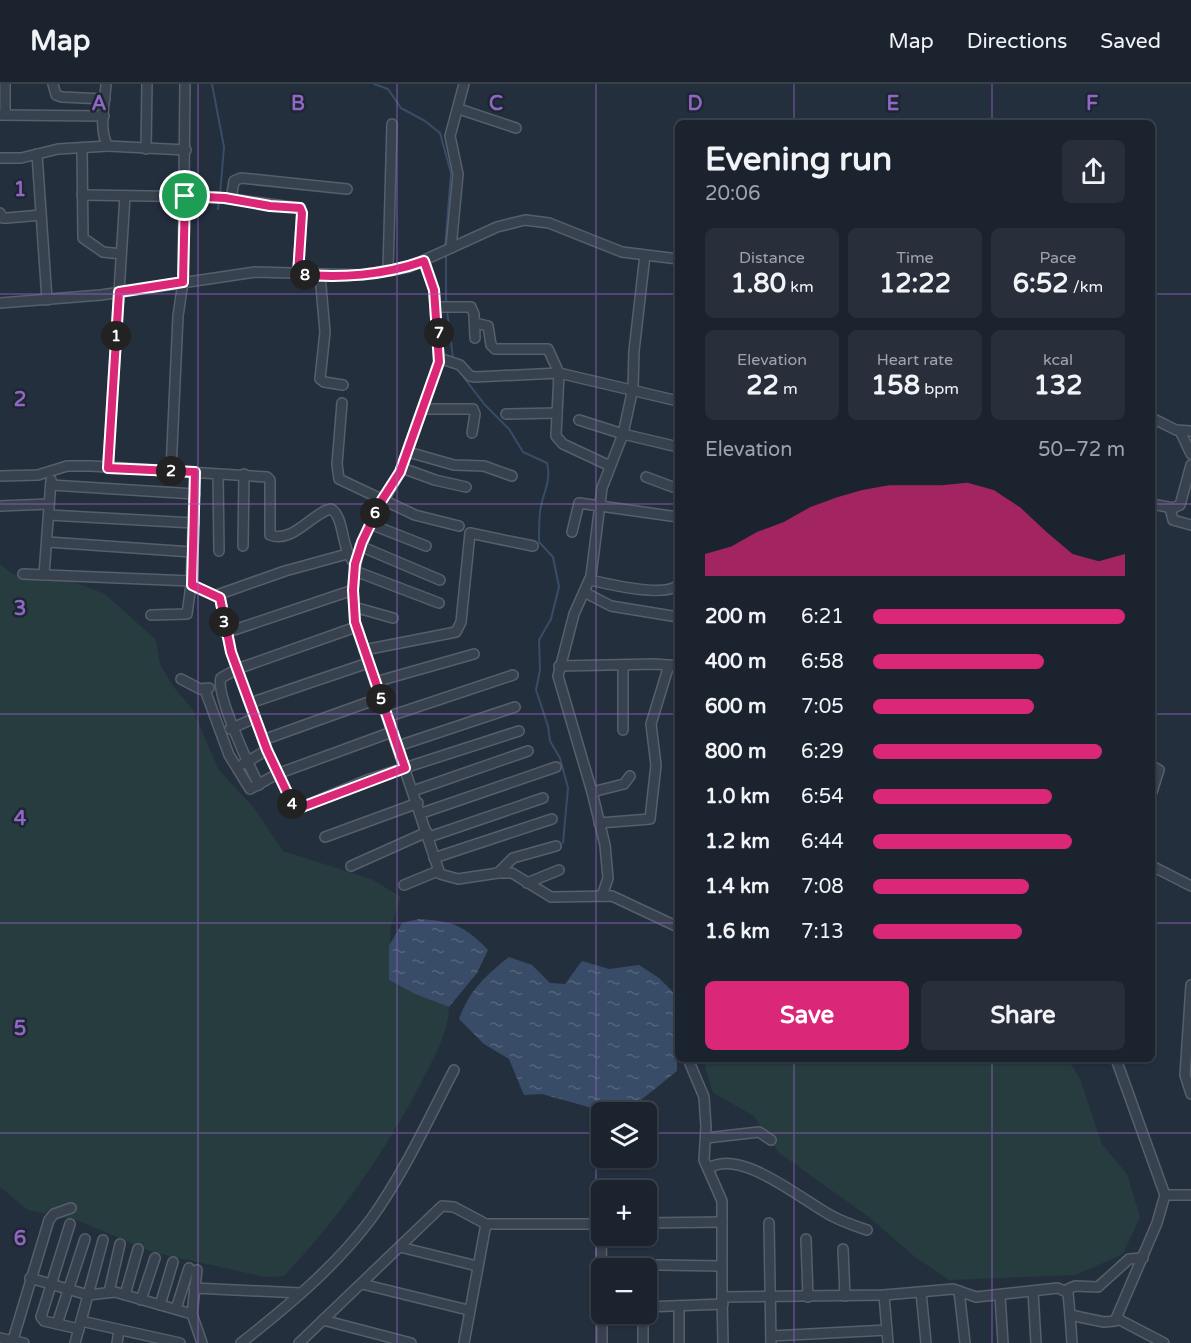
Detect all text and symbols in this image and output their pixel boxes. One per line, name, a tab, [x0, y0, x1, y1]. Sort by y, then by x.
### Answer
text: Map	[30, 24, 90, 58]
text: Map	[888, 29, 934, 54]
text: Directions	[967, 29, 1067, 54]
text: Saved	[1100, 29, 1161, 54]
text: A	[92, 92, 107, 116]
text: B	[291, 92, 305, 116]
text: C	[489, 92, 503, 116]
text: D	[687, 92, 703, 116]
text: E	[887, 92, 900, 116]
text: F	[1086, 92, 1098, 116]
text: Evening run	[705, 140, 892, 179]
button: share	[1062, 140, 1125, 203]
pin	[159, 170, 210, 221]
text: 1	[14, 178, 26, 202]
icon: arrive	[168, 179, 201, 212]
text: 20:06	[705, 182, 760, 206]
text: Distance	[739, 248, 805, 268]
text: Time	[896, 248, 934, 268]
text: Pace	[1040, 248, 1076, 268]
pin: 8	[290, 260, 320, 290]
text: 8	[300, 265, 310, 285]
text: 1.80	[730, 268, 786, 299]
text: 12:22	[879, 268, 951, 299]
text: 6:52	[1013, 268, 1069, 299]
text: km	[786, 277, 814, 297]
text: /km	[1069, 277, 1103, 297]
pin: 7	[424, 318, 454, 348]
pin: 1	[101, 321, 131, 351]
text: 7	[434, 323, 444, 343]
text: 1	[111, 326, 121, 346]
text: Elevation	[737, 350, 807, 370]
text: Heart rate	[877, 350, 953, 370]
text: kcal	[1043, 350, 1073, 370]
text: 22	[746, 370, 779, 401]
text: 158	[871, 370, 920, 401]
text: 132	[1034, 370, 1082, 401]
text: m	[779, 379, 798, 399]
text: bpm	[920, 379, 959, 399]
text: 2	[14, 388, 26, 412]
text: Elevation	[705, 438, 792, 462]
text: 50–72 m	[1038, 438, 1125, 462]
pin: 2	[156, 456, 186, 486]
text: 2	[166, 461, 176, 481]
pin: 6	[360, 498, 390, 528]
text: 6	[370, 503, 380, 523]
text: 3	[14, 597, 26, 621]
text: 200 m	[705, 605, 766, 629]
text: 6:21	[801, 605, 844, 629]
pin: 3	[209, 607, 239, 637]
text: 3	[219, 612, 229, 632]
text: 400 m	[705, 650, 766, 674]
text: 6:58	[801, 650, 844, 674]
pin: 5	[366, 684, 396, 714]
text: 5	[376, 689, 386, 709]
text: 600 m	[705, 695, 766, 719]
text: 7:05	[801, 695, 844, 719]
text: 800 m	[705, 740, 766, 764]
text: 6:29	[801, 740, 844, 764]
text: 1.0 km	[705, 785, 770, 809]
text: 6:54	[801, 785, 844, 809]
pin: 4	[277, 789, 307, 819]
text: 4	[287, 794, 297, 814]
text: 4	[14, 807, 27, 831]
text: 1.2 km	[705, 830, 770, 854]
text: 6:44	[801, 830, 844, 854]
text: 1.4 km	[705, 875, 769, 899]
text: 7:08	[801, 875, 844, 899]
text: 1.6 km	[705, 920, 770, 944]
text: 7:13	[801, 920, 844, 944]
button: Save	[705, 981, 909, 1050]
button: Share	[921, 981, 1125, 1050]
text: 5	[14, 1017, 26, 1041]
map controls	[591, 1102, 657, 1324]
button: layers	[591, 1102, 657, 1168]
button: +	[591, 1180, 657, 1246]
text: 6	[14, 1227, 26, 1251]
button: −	[591, 1258, 657, 1324]

